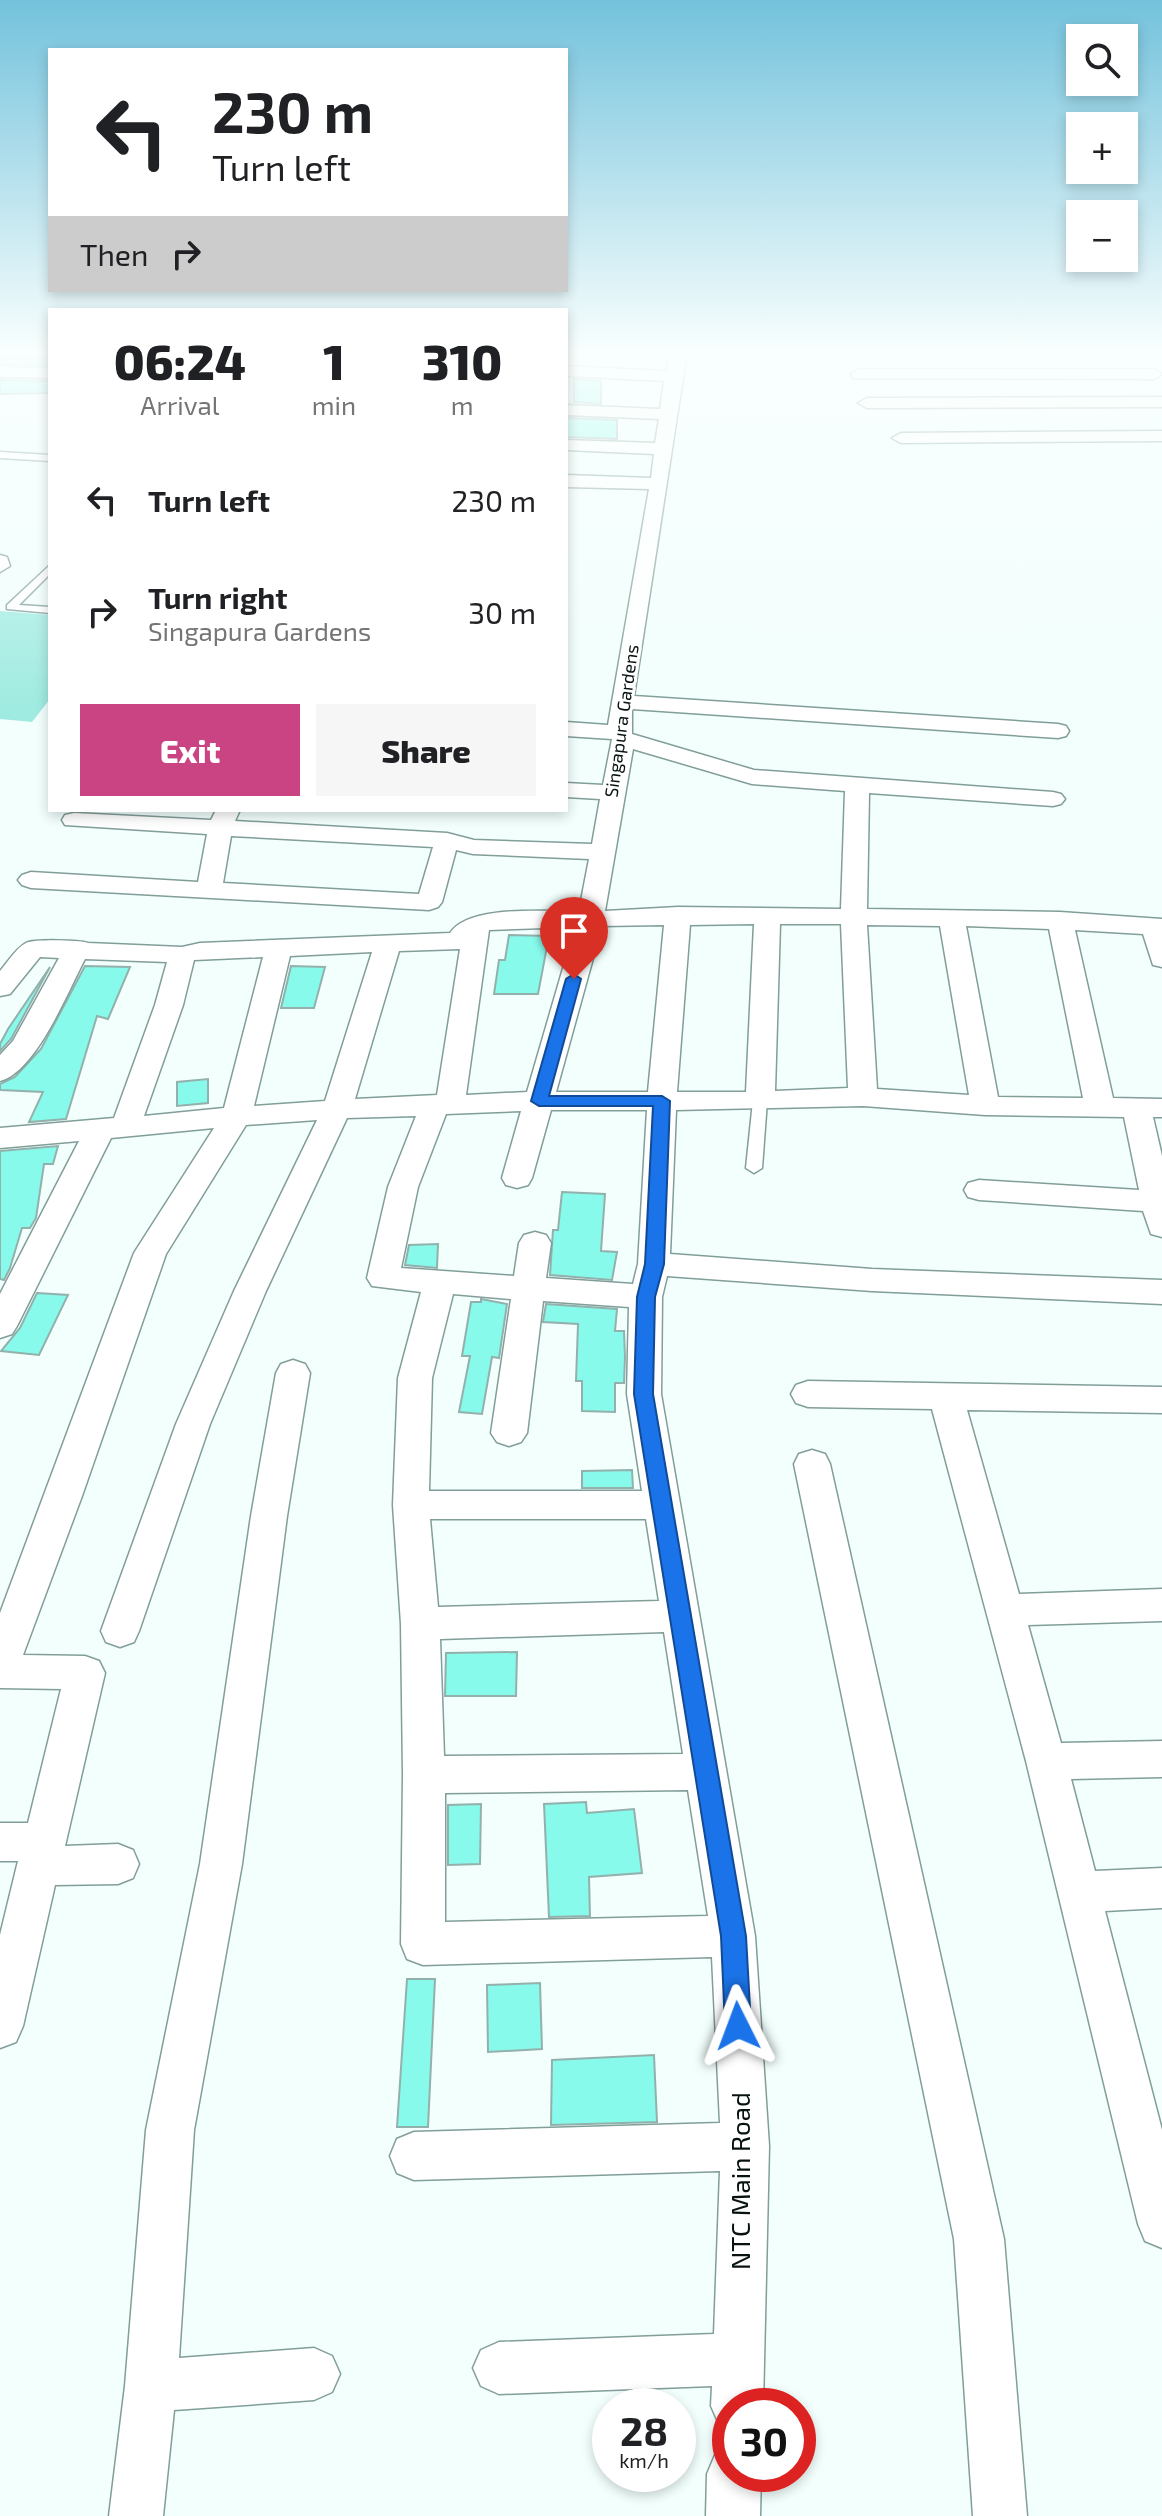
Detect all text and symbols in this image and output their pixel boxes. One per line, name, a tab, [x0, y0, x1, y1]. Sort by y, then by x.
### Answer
map controls	[1066, 24, 1138, 272]
button: search	[1066, 24, 1138, 96]
text: 230 m	[212, 77, 373, 144]
icon: left	[80, 80, 184, 184]
button: +	[1066, 112, 1138, 184]
text: Turn left	[212, 145, 351, 188]
button: −	[1066, 200, 1138, 272]
icon: right	[164, 232, 208, 276]
text: Then	[80, 236, 148, 272]
text: 06:24	[114, 332, 246, 390]
text: 1	[323, 332, 345, 390]
text: 310	[422, 332, 502, 390]
text: Arrival	[140, 389, 219, 420]
text: min	[312, 389, 356, 420]
text: m	[451, 389, 473, 420]
icon: left	[80, 478, 124, 522]
text: Turn left	[148, 482, 270, 518]
text: 230 m	[451, 482, 536, 518]
text: Turn right	[148, 579, 288, 615]
icon: right	[80, 590, 124, 634]
text: 30 m	[468, 594, 536, 630]
text: Singapura Gardens	[148, 615, 371, 646]
street label: Singapura Gardens	[599, 643, 643, 799]
button: Exit	[80, 704, 300, 796]
button: Share	[316, 704, 536, 796]
pin	[540, 897, 608, 979]
icon: arrive	[552, 909, 596, 953]
position arrow	[696, 1984, 780, 2068]
street label: NTC Main Road	[724, 2092, 755, 2270]
speed limit sign: 30	[712, 2388, 816, 2492]
text: 28	[620, 2406, 668, 2454]
text: km/h	[619, 2448, 669, 2472]

